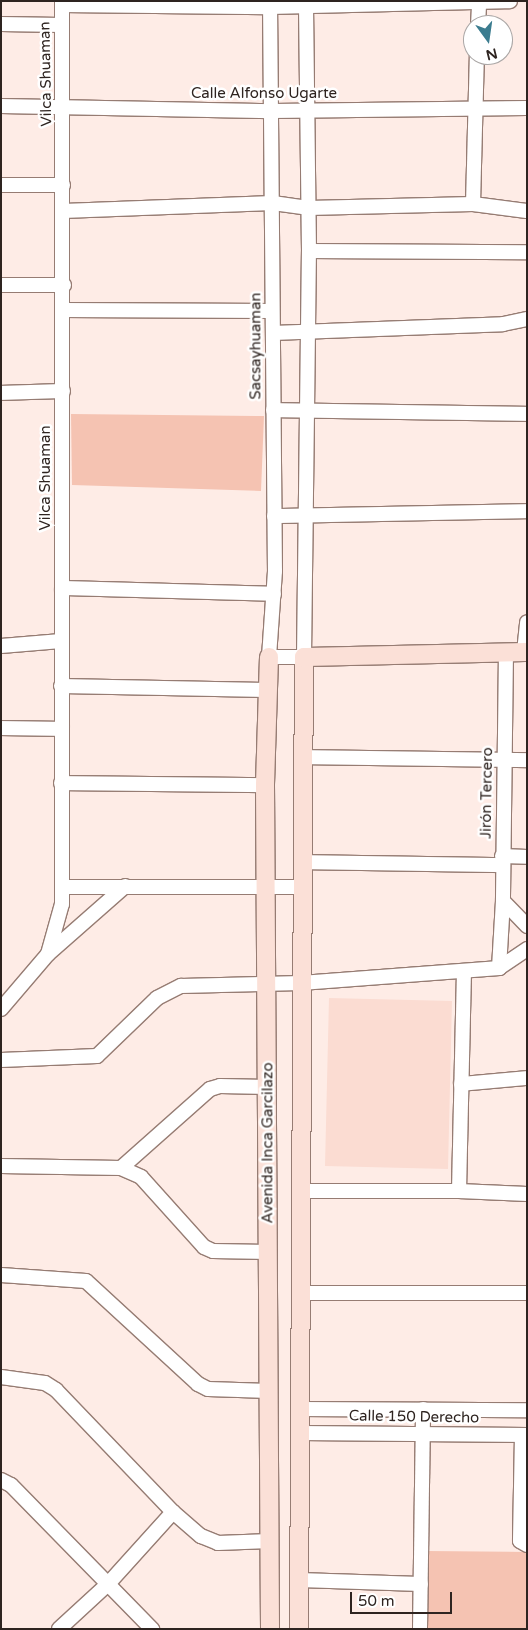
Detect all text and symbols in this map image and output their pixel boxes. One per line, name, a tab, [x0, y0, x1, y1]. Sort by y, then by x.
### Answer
north arrow	[463, 15, 513, 65]
street label: Vilca Shuaman	[36, 21, 56, 127]
text: N	[484, 44, 499, 64]
street label: Calle Alfonso Ugarte	[191, 85, 337, 103]
street label: Sacsayhuaman	[247, 292, 265, 400]
street label: Vilca Shuaman	[37, 425, 55, 531]
street label: Jirón Tercero	[477, 747, 497, 839]
street label: Avenida Inca Garcilazo	[259, 1062, 277, 1224]
street label: Calle 150 Derecho	[349, 1407, 479, 1427]
scale bar	[353, 1582, 456, 1614]
text: 50 m	[358, 1592, 395, 1610]

